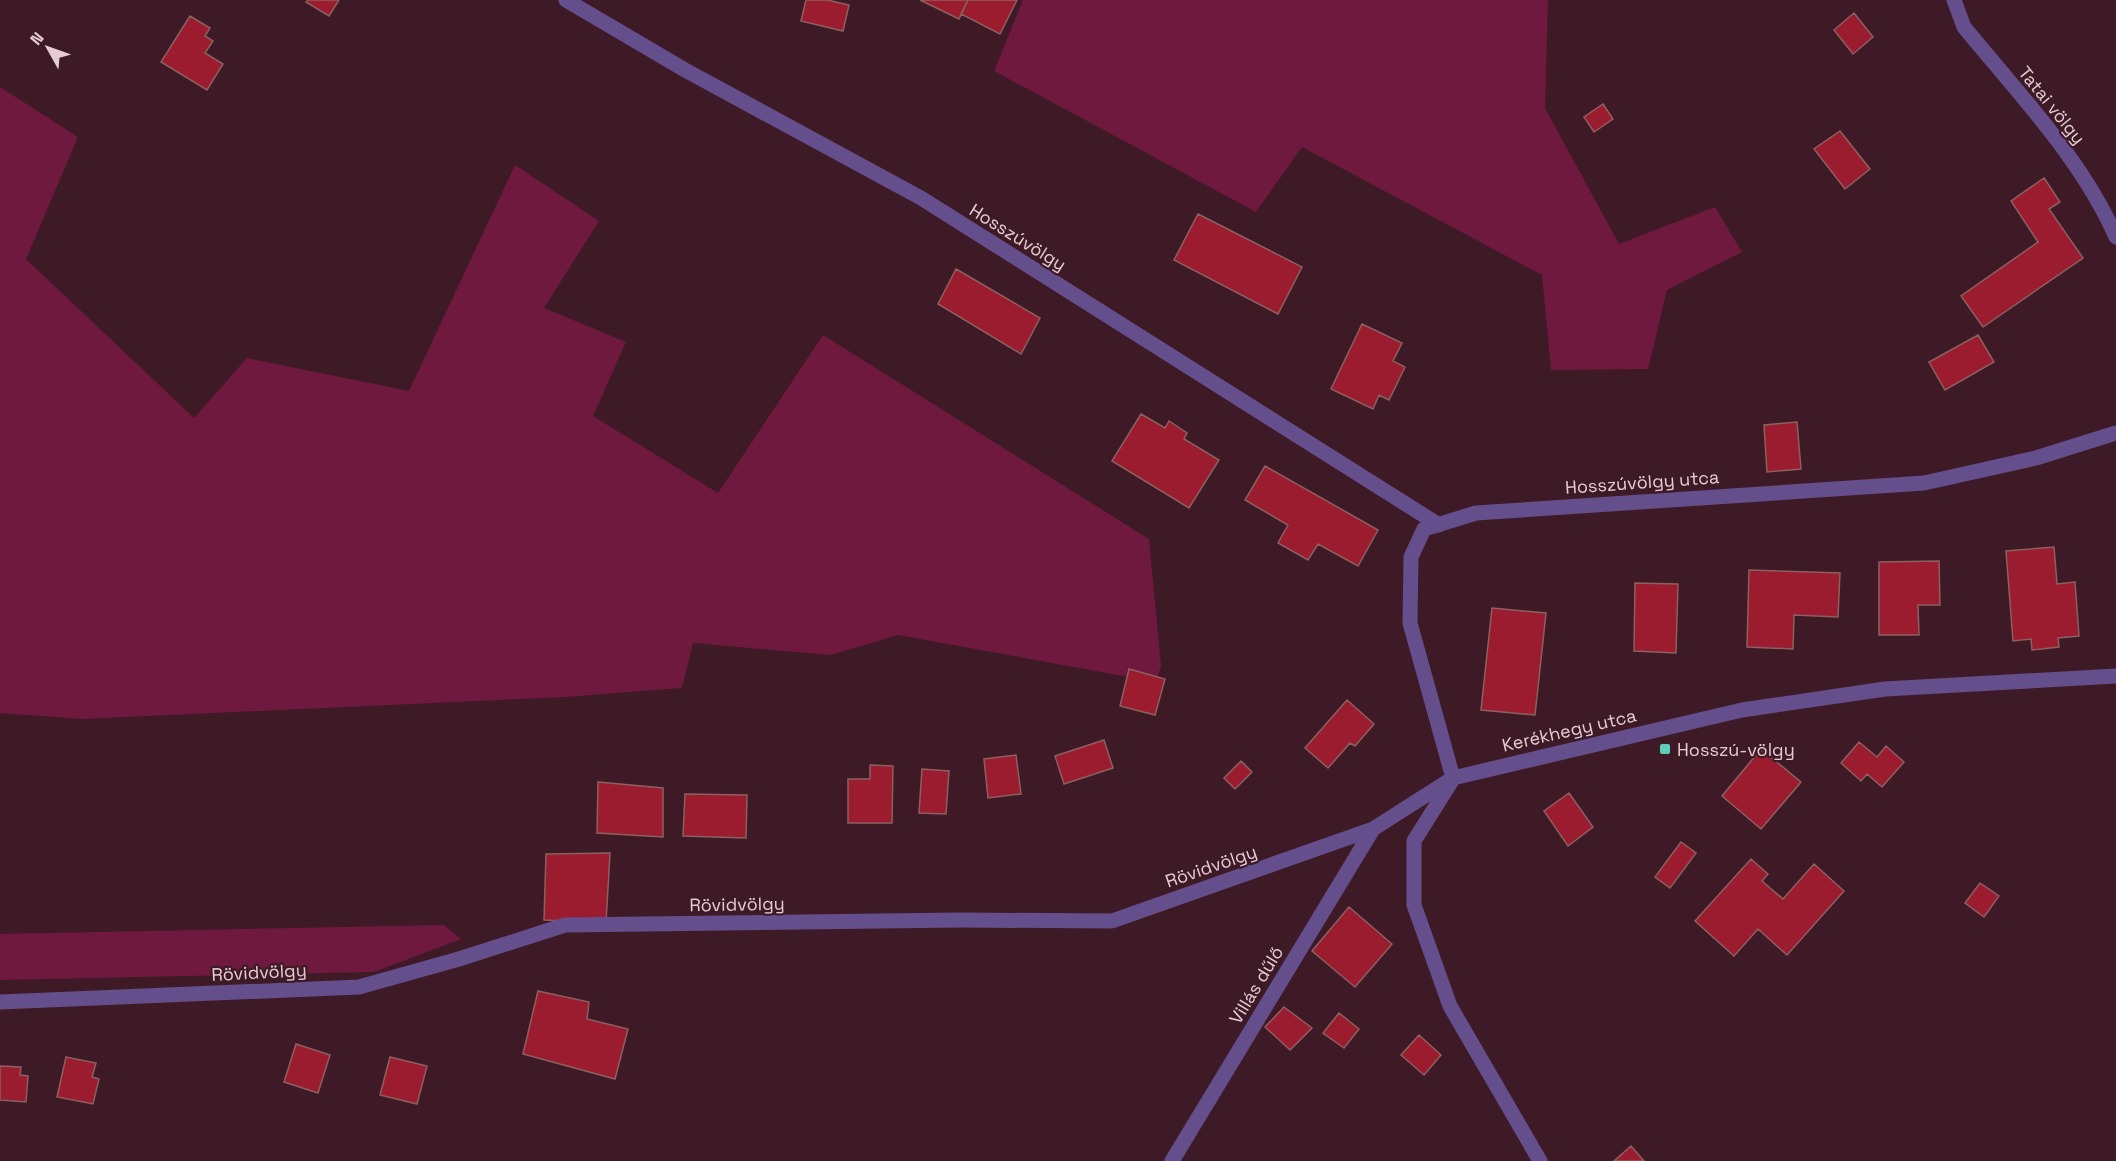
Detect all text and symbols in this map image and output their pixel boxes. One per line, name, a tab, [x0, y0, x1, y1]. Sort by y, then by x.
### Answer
north arrow	[18, 18, 78, 78]
text: N	[25, 28, 48, 50]
street label: Tatai völgy	[2014, 61, 2090, 149]
street label: Hosszúvölgy	[965, 198, 1071, 276]
street label: Hosszúvölgy utca	[1564, 465, 1720, 499]
street label: Kerékhegy utca	[1500, 703, 1638, 757]
place label: Hosszú-völgy	[1677, 738, 1795, 761]
marker: Hosszú-völgy	[1658, 742, 1672, 756]
street label: Rövidvölgy	[1162, 840, 1260, 892]
street label: Rövidvölgy	[689, 892, 785, 916]
street label: Villás dűlő	[1224, 942, 1288, 1028]
street label: Rövidvölgy	[211, 958, 307, 986]

